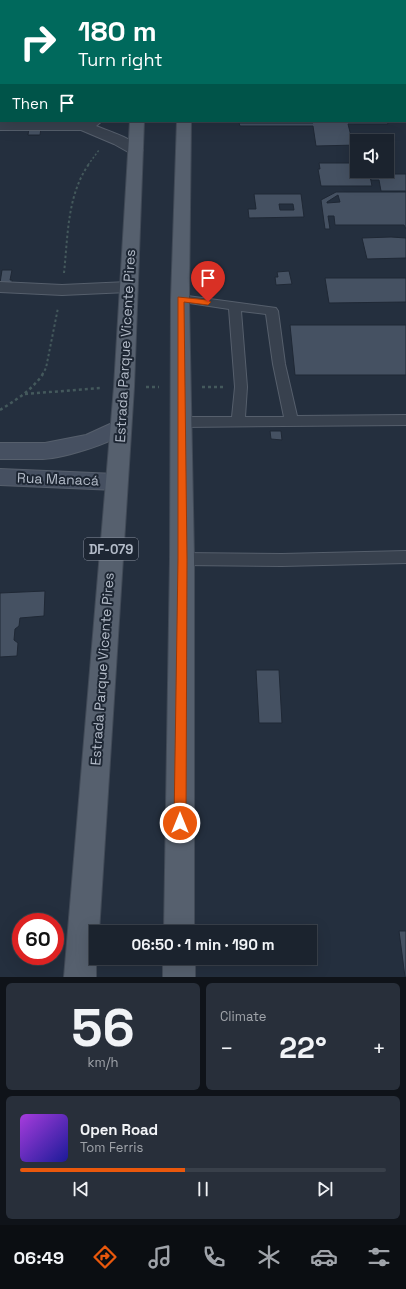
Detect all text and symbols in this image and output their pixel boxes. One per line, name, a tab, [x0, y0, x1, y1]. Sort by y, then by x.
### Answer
text: 180 m	[78, 13, 157, 49]
icon: right	[12, 16, 64, 68]
text: Turn right	[78, 48, 162, 71]
icon: arrive	[56, 92, 78, 114]
text: Then	[12, 94, 48, 113]
map controls	[350, 134, 394, 178]
button: sound	[350, 134, 394, 178]
street label: Estrada Parque Vicente Pires	[111, 249, 139, 443]
pin	[191, 261, 225, 302]
icon: arrive	[197, 267, 219, 289]
street label: Rua Manacá	[17, 469, 99, 489]
road number: DF-079	[84, 538, 138, 560]
street label: Estrada Parque Vicente Pires	[86, 572, 118, 766]
position arrow	[159, 802, 201, 844]
speed limit sign: 60	[12, 913, 64, 965]
text: 06:50 · 1 min · 190 m	[132, 935, 274, 954]
text: 56	[71, 995, 135, 1061]
text: Climate	[220, 1008, 266, 1025]
text: 22°	[279, 1028, 327, 1067]
text: −	[220, 1034, 234, 1062]
text: +	[372, 1034, 386, 1062]
text: km/h	[88, 1054, 118, 1071]
text: Open Road	[80, 1120, 158, 1139]
text: Tom Ferris	[80, 1139, 143, 1156]
icon: previous	[70, 1178, 92, 1200]
icon: pause	[192, 1178, 214, 1200]
icon: next	[314, 1178, 336, 1200]
icon: directions	[91, 1243, 119, 1271]
icon: music	[146, 1243, 174, 1271]
icon: phone	[200, 1243, 228, 1271]
icon: climate	[255, 1243, 283, 1271]
icon: car	[310, 1243, 338, 1271]
icon: filters	[365, 1243, 393, 1271]
text: 06:49	[13, 1246, 64, 1269]

